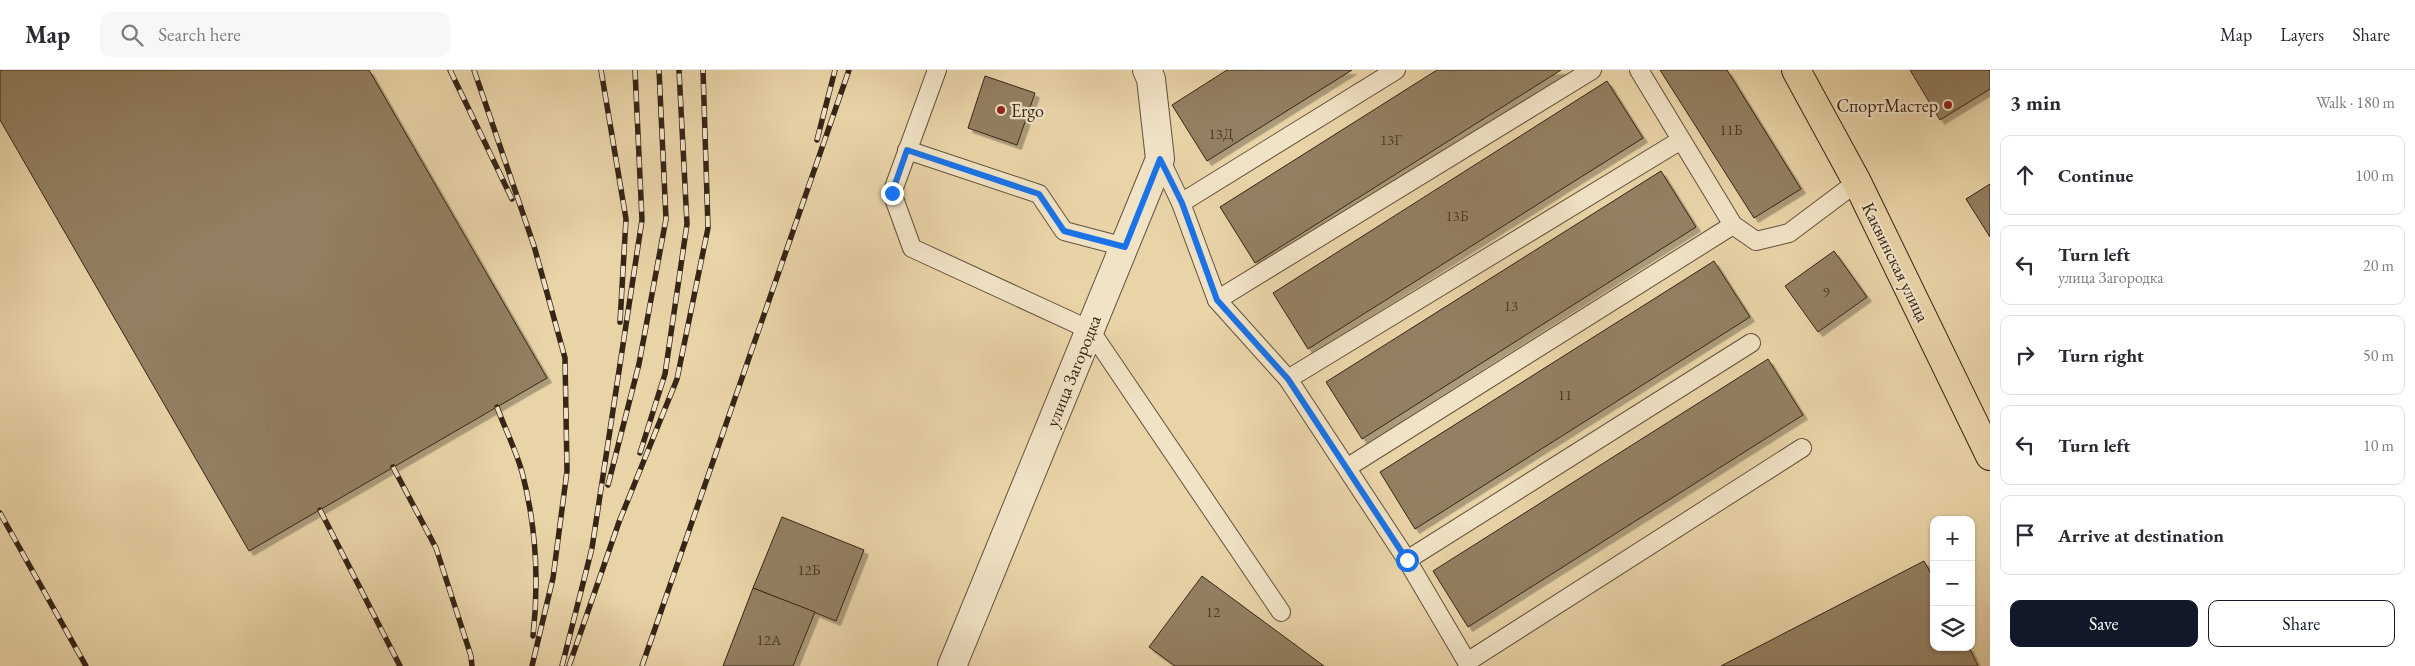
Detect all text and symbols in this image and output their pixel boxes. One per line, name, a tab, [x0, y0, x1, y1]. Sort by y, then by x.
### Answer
search box	[100, 12, 450, 57]
text: Map	[25, 19, 70, 50]
icon: search	[118, 21, 146, 49]
text: Search here	[158, 22, 241, 47]
text: Map	[2220, 23, 2252, 46]
text: Layers	[2280, 23, 2324, 46]
text: Share	[2352, 23, 2390, 46]
text: 3 min	[2010, 89, 2061, 116]
text: Walk · 180 m	[2316, 92, 2395, 113]
place label: СпортМастер	[1836, 94, 1938, 117]
place label: Ergo	[1011, 99, 1044, 122]
marker: СпортМастер	[1942, 99, 1954, 111]
marker: Ergo	[995, 104, 1007, 116]
house number: 11Б	[1719, 120, 1743, 139]
house number: 13Д	[1209, 124, 1233, 143]
house number: 13Г	[1380, 130, 1402, 149]
icon: ahead	[2011, 161, 2039, 189]
text: Continue	[2058, 163, 2133, 188]
text: 100 m	[2355, 165, 2394, 186]
route end	[881, 182, 904, 205]
street label: Каквинская улица	[1857, 198, 1935, 326]
house number: 13Б	[1445, 206, 1469, 225]
text: Turn left	[2058, 242, 2130, 267]
icon: left	[2011, 251, 2039, 279]
text: 20 m	[2363, 255, 2394, 276]
text: улица Загородка	[2058, 267, 2164, 288]
house number: 9	[1822, 282, 1830, 301]
house number: 13	[1504, 296, 1518, 315]
street label: улица Загородка	[1040, 311, 1106, 430]
icon: right	[2011, 341, 2039, 369]
text: Turn right	[2058, 343, 2144, 368]
text: 50 m	[2363, 345, 2394, 366]
house number: 11	[1558, 385, 1572, 404]
icon: left	[2011, 431, 2039, 459]
text: Turn left	[2058, 433, 2130, 458]
text: 10 m	[2363, 435, 2394, 456]
map controls	[1930, 516, 1975, 651]
button: +	[1930, 516, 1975, 561]
icon: arrive	[2011, 521, 2039, 549]
text: Arrive at destination	[2058, 523, 2224, 548]
route start	[1396, 549, 1419, 572]
house number: 12Б	[797, 560, 821, 579]
button: −	[1930, 561, 1975, 606]
button: Save	[2010, 600, 2198, 647]
button: Share	[2208, 600, 2395, 647]
house number: 12	[1206, 602, 1221, 621]
button: layers	[1930, 606, 1975, 651]
house number: 12А	[757, 630, 782, 649]

